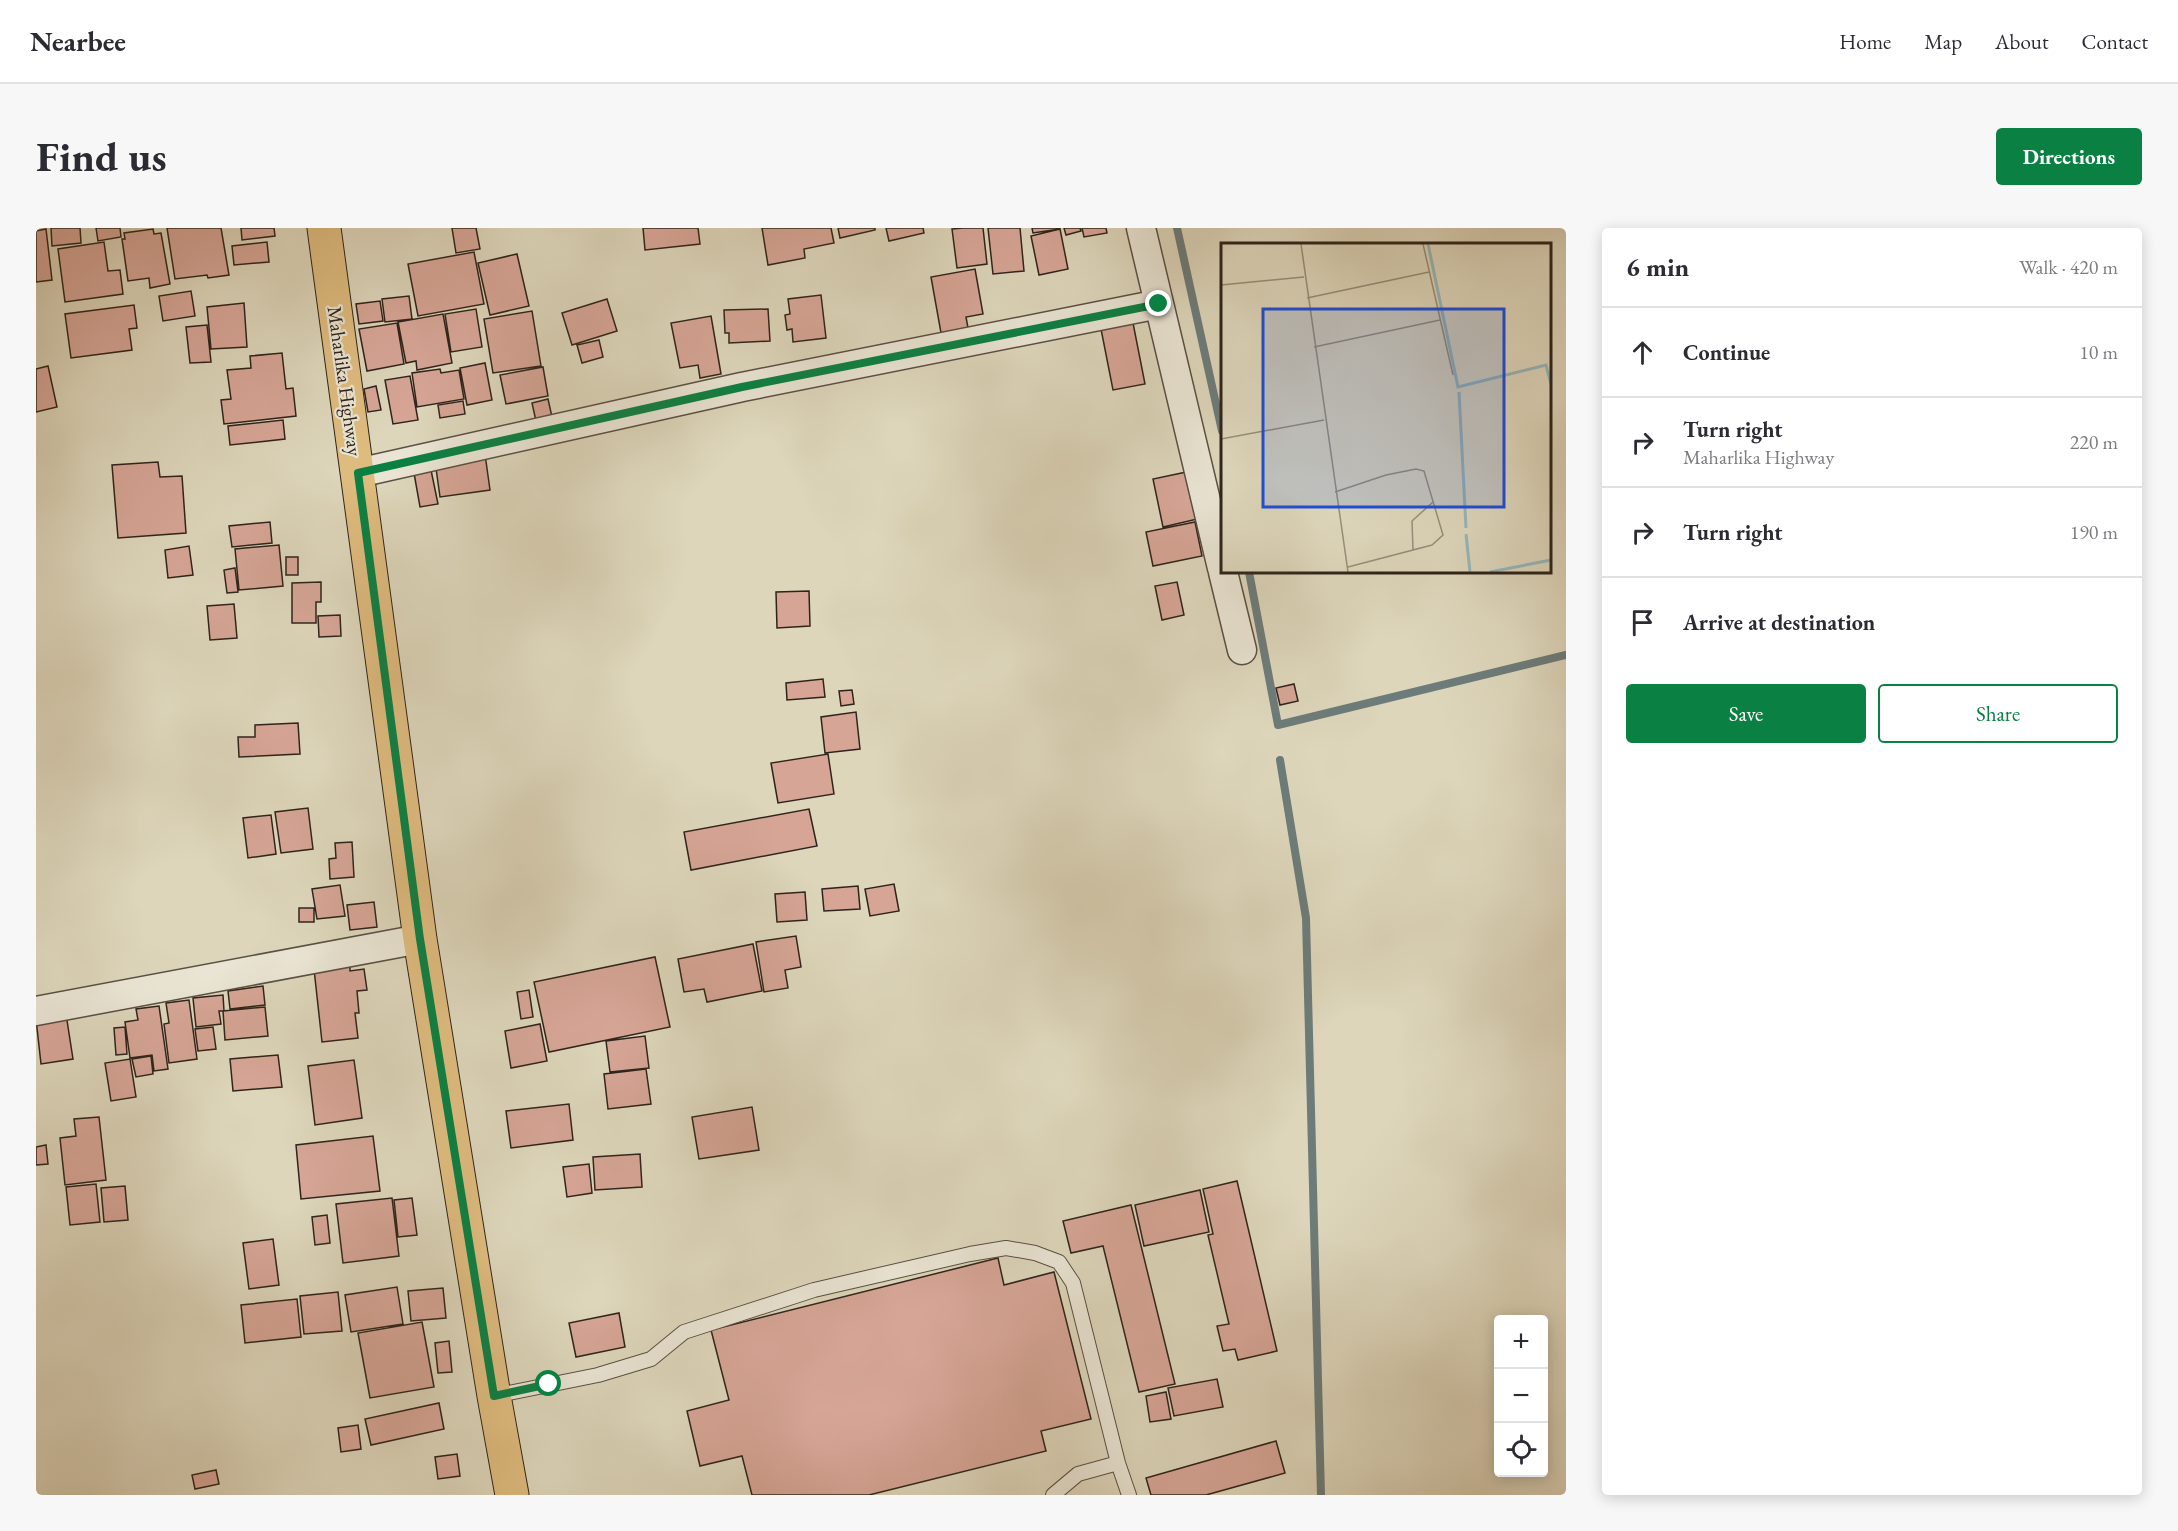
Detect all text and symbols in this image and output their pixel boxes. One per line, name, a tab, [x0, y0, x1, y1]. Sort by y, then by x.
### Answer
text: Nearbee	[30, 23, 126, 59]
text: Home	[1839, 28, 1891, 55]
text: Map	[1924, 28, 1962, 55]
text: About	[1995, 28, 2048, 55]
text: Contact	[2081, 28, 2148, 55]
button: Directions	[1996, 128, 2142, 185]
text: Find us	[36, 129, 167, 184]
inset map	[1221, 243, 1551, 573]
text: 6 min	[1626, 250, 1689, 284]
text: Walk · 420 m	[2019, 254, 2118, 280]
route end	[1145, 290, 1171, 316]
street label: Maharlika Highway	[322, 304, 368, 458]
icon: ahead	[1626, 336, 1659, 369]
text: Continue	[1683, 338, 1770, 367]
text: 10 m	[2079, 339, 2118, 365]
text: Turn right	[1683, 415, 1782, 444]
icon: right	[1626, 426, 1659, 459]
text: 220 m	[2070, 429, 2118, 455]
text: Maharlika Highway	[1683, 444, 1834, 470]
icon: right	[1626, 516, 1659, 549]
text: Turn right	[1683, 518, 1782, 547]
text: 190 m	[2070, 519, 2118, 545]
icon: arrive	[1626, 606, 1659, 639]
text: Arrive at destination	[1683, 608, 1875, 637]
button: Save	[1626, 684, 1866, 743]
button: Share	[1878, 684, 2118, 743]
map controls	[1494, 1315, 1548, 1477]
button: +	[1494, 1315, 1548, 1369]
button: −	[1494, 1369, 1548, 1423]
route start	[535, 1370, 561, 1396]
button: locate	[1494, 1423, 1548, 1477]

